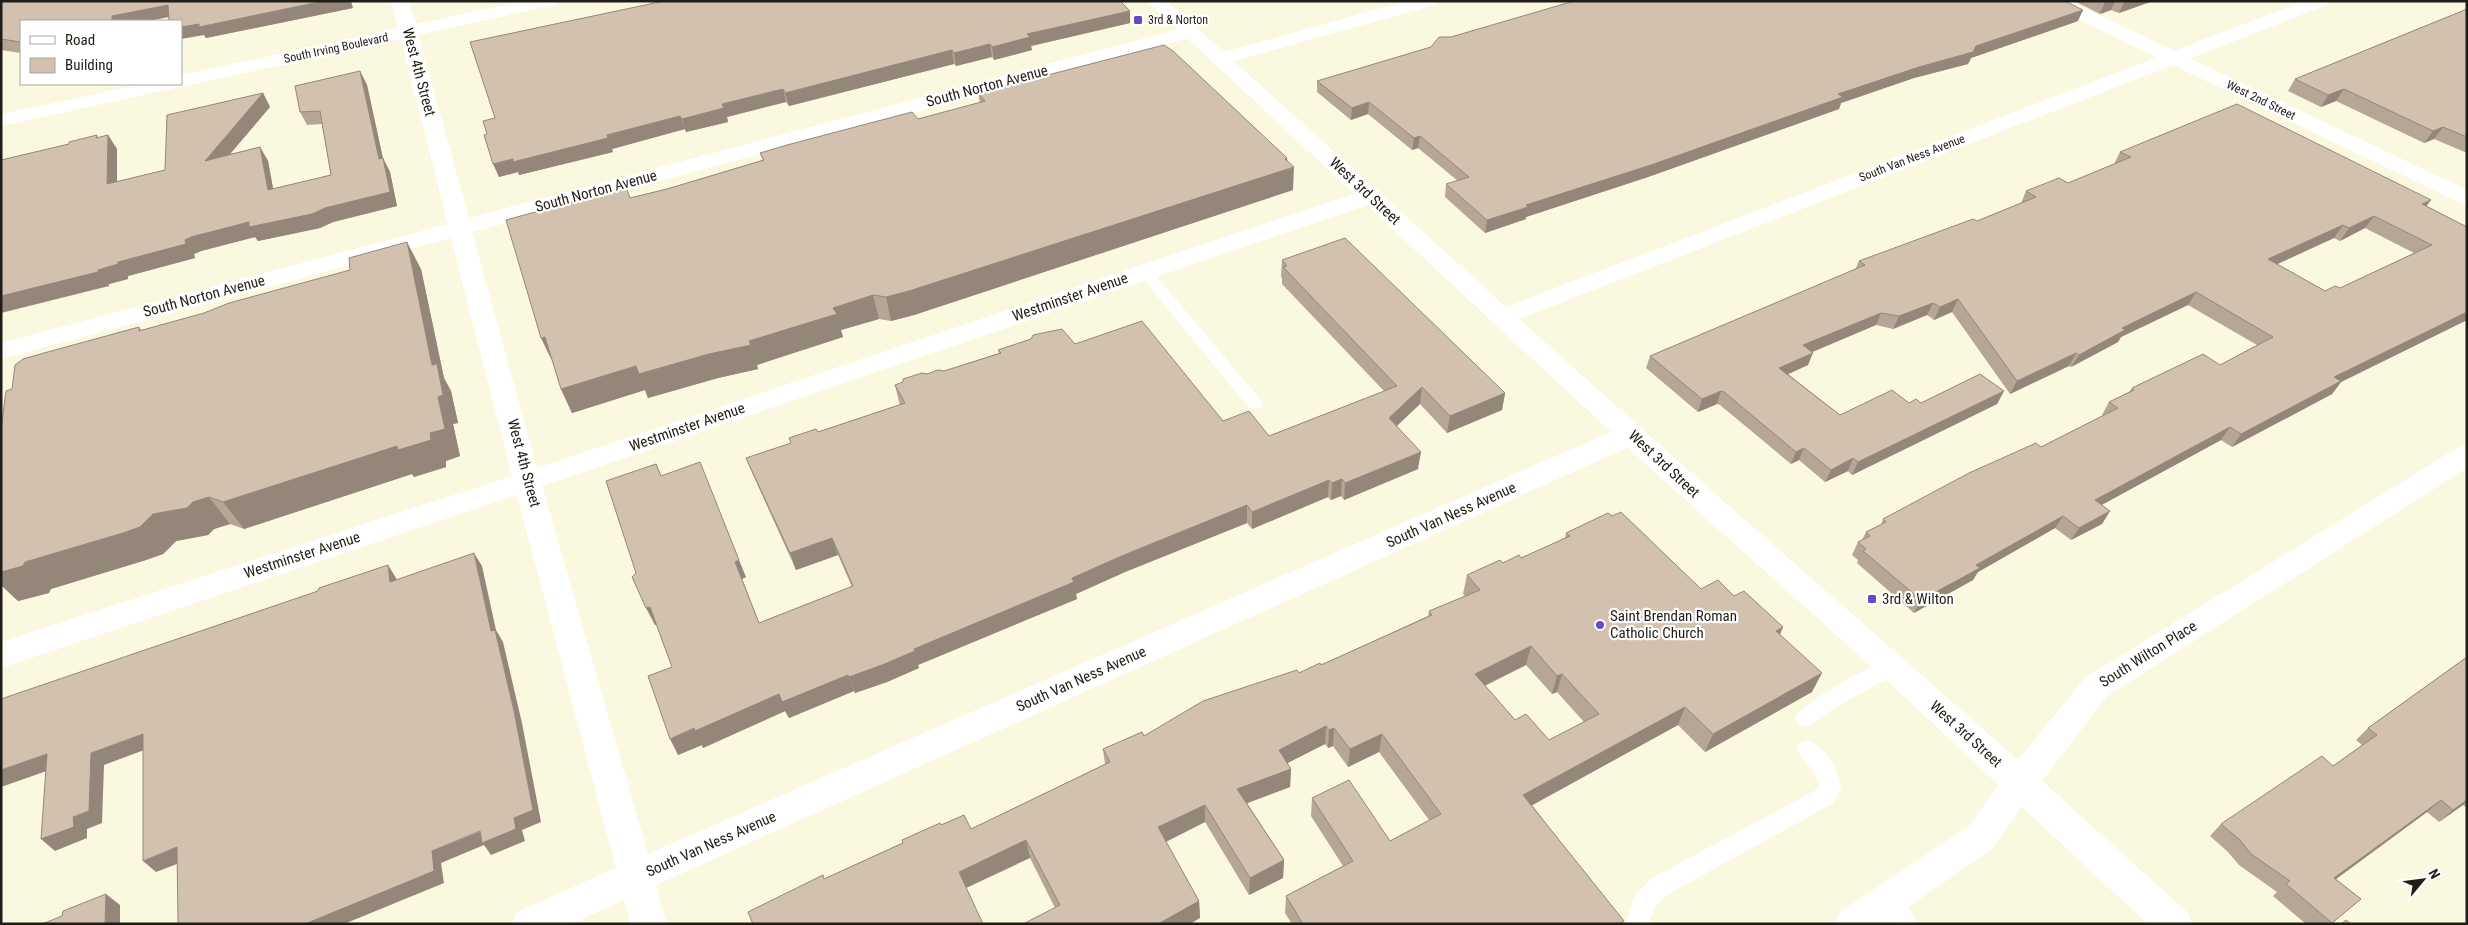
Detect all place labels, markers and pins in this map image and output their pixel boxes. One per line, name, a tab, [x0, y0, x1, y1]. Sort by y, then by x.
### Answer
place label: 3rd & Norton	[1148, 13, 1208, 27]
marker: 3rd & Norton	[1132, 14, 1144, 26]
place label: 3rd & Wilton	[1882, 590, 1954, 608]
marker: 3rd & Wilton	[1866, 593, 1878, 605]
place label: Saint Brendan Roman Catholic Church	[1610, 607, 1737, 642]
marker: Saint Brendan Roman Catholic Church	[1594, 619, 1606, 631]

